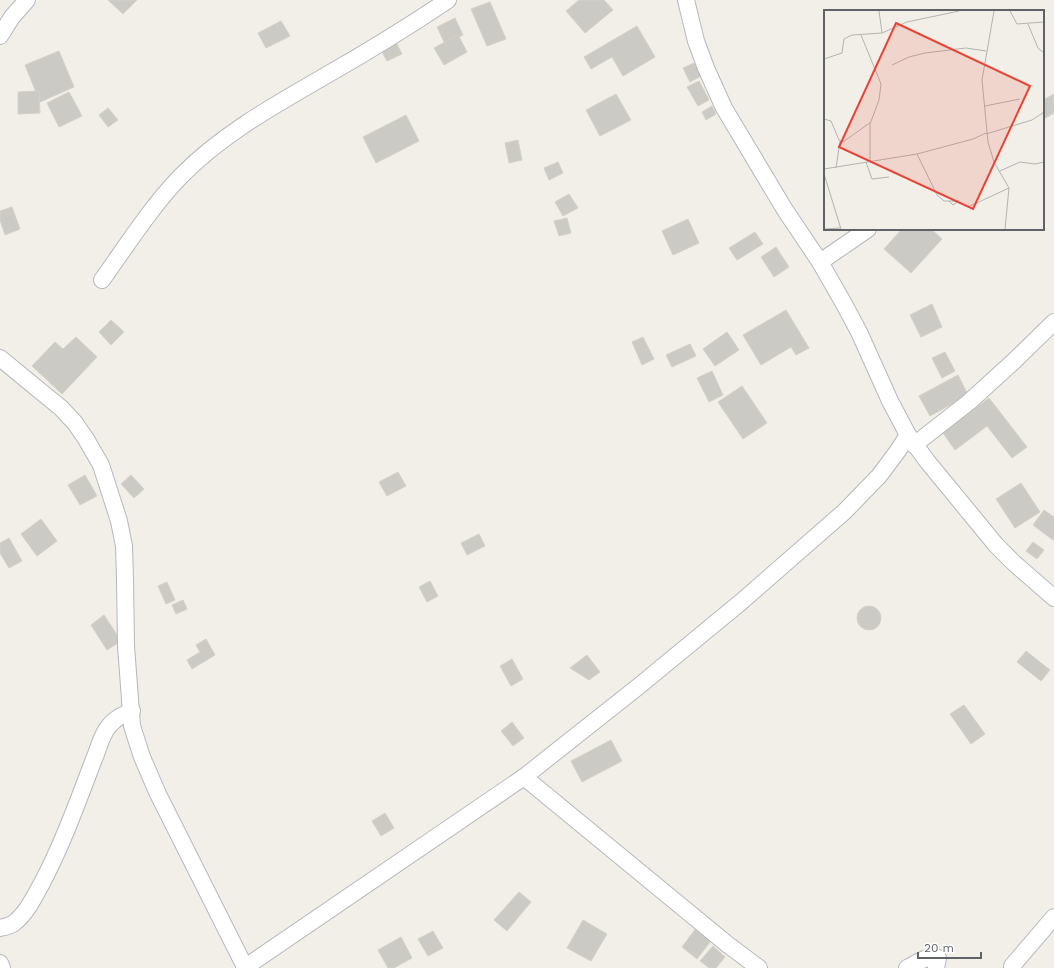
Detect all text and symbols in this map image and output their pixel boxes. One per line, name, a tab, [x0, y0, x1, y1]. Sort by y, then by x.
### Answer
inset map	[824, 10, 1044, 230]
scale bar	[918, 934, 981, 960]
text: 20 m	[924, 941, 954, 955]

